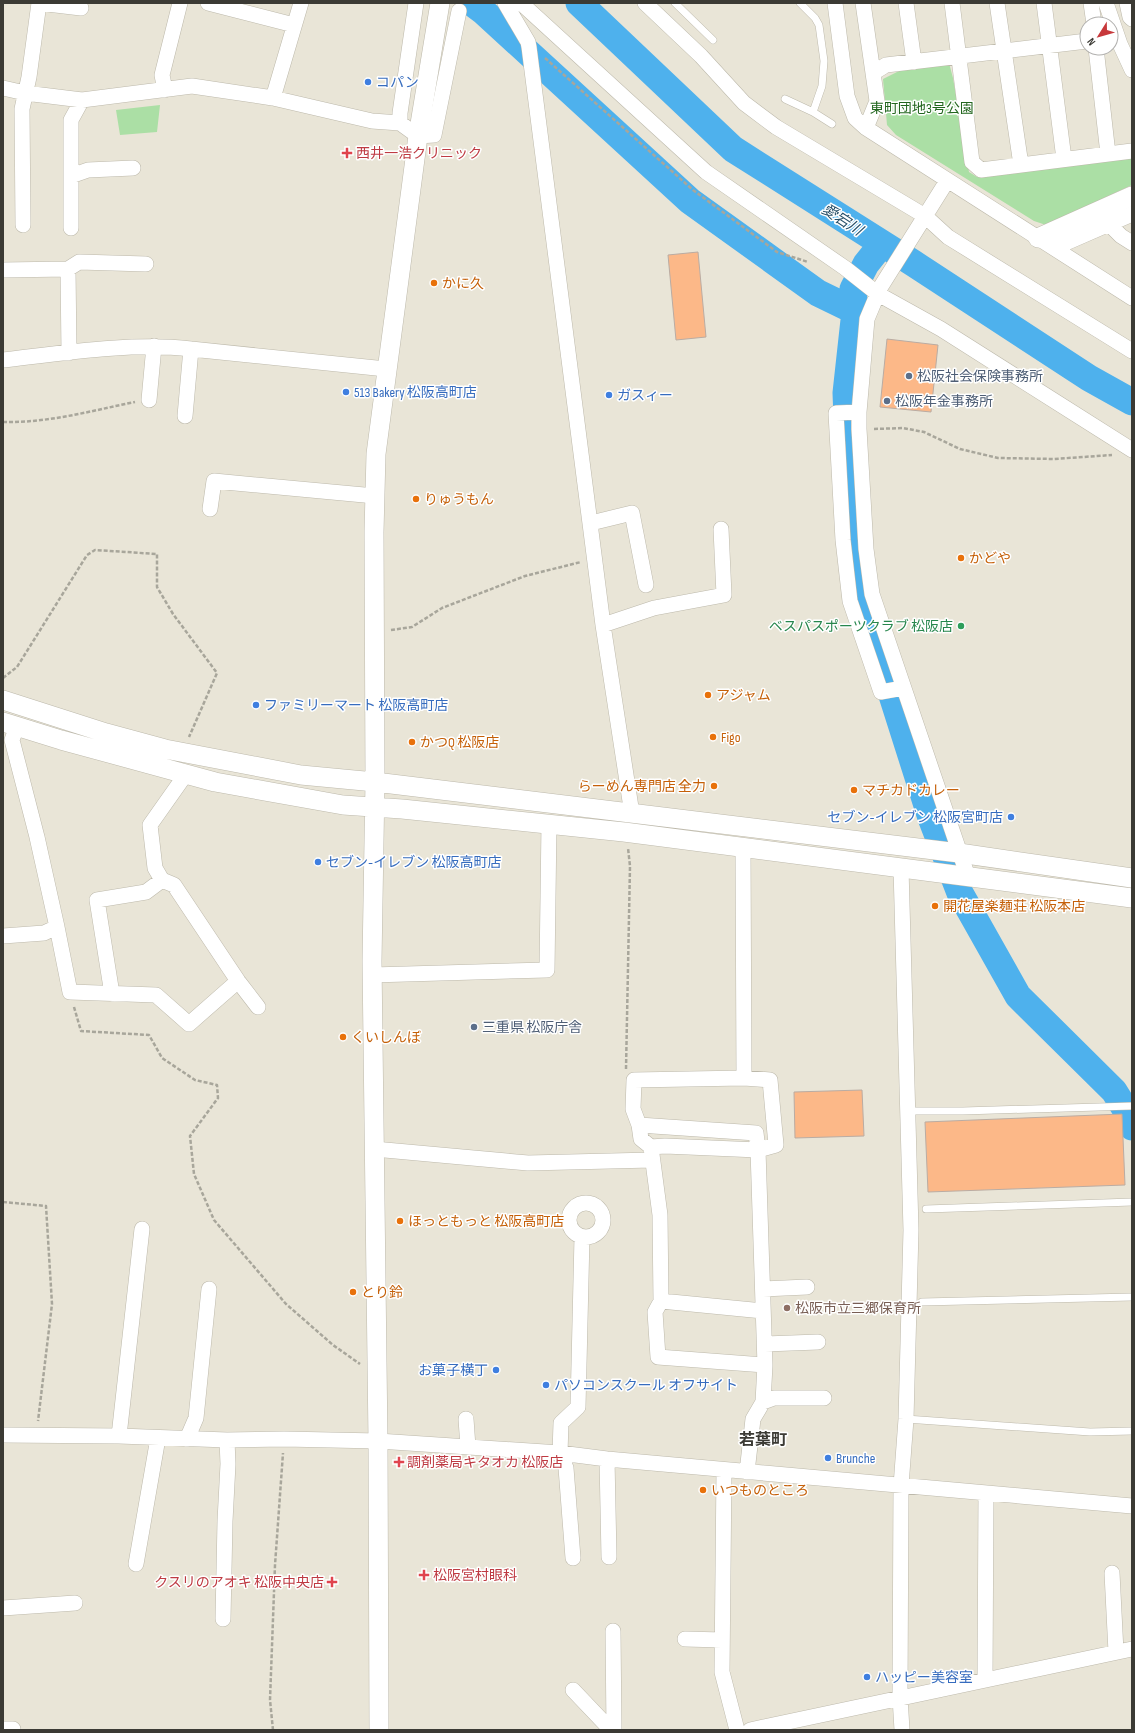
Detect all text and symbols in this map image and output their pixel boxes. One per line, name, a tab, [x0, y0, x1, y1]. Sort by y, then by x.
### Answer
north arrow	[1079, 16, 1119, 56]
text: N	[1084, 35, 1098, 48]
place label: コパン	[376, 74, 419, 91]
marker: コパン	[363, 77, 373, 87]
park label: 東町団地3号公園	[870, 100, 974, 117]
place label: 西井一浩クリニック	[356, 145, 482, 162]
marker: 西井一浩クリニック	[341, 147, 353, 159]
water label: 愛宕川	[818, 200, 868, 241]
place label: かに久	[442, 275, 484, 292]
marker: かに久	[429, 278, 439, 288]
place label: 松阪社会保険事務所	[917, 368, 1043, 385]
marker: 松阪社会保険事務所	[904, 371, 914, 381]
place label: 513 Bakery 松阪高町店	[354, 384, 477, 401]
marker: 513 Bakery 松阪高町店	[341, 387, 351, 397]
place label: ガスィー	[617, 387, 673, 404]
marker: ガスィー	[604, 390, 614, 400]
place label: 松阪年金事務所	[895, 393, 993, 410]
marker: 松阪年金事務所	[882, 396, 892, 406]
place label: りゅうもん	[424, 491, 494, 508]
marker: りゅうもん	[411, 494, 421, 504]
place label: かどや	[969, 550, 1011, 567]
marker: かどや	[956, 553, 966, 563]
place label: ベスパスポーツクラブ 松阪店	[769, 618, 953, 635]
marker: ベスパスポーツクラブ 松阪店	[956, 621, 966, 631]
place label: アジャム	[716, 687, 771, 704]
marker: アジャム	[703, 690, 713, 700]
place label: ファミリーマート 松阪高町店	[264, 697, 448, 714]
marker: ファミリーマート 松阪高町店	[251, 700, 261, 710]
place label: Figo	[721, 729, 741, 746]
marker: Figo	[708, 732, 718, 742]
place label: かつQ 松阪店	[420, 734, 499, 751]
marker: かつQ 松阪店	[407, 737, 417, 747]
place label: らーめん専門店 全力	[578, 778, 706, 795]
marker: らーめん専門店 全力	[709, 781, 719, 791]
place label: マチカドカレー	[862, 782, 960, 799]
marker: マチカドカレー	[849, 785, 859, 795]
place label: セブン-イレブン 松阪宮町店	[828, 809, 1003, 826]
marker: セブン-イレブン 松阪宮町店	[1006, 812, 1016, 822]
place label: セブン-イレブン 松阪高町店	[326, 854, 501, 871]
marker: セブン-イレブン 松阪高町店	[313, 857, 323, 867]
place label: 開花屋楽麺荘 松阪本店	[943, 898, 1085, 915]
marker: 開花屋楽麺荘 松阪本店	[930, 901, 940, 911]
place label: 三重県 松阪庁舎	[482, 1019, 582, 1036]
marker: 三重県 松阪庁舎	[469, 1022, 479, 1032]
place label: くいしんぼ	[351, 1029, 421, 1046]
marker: くいしんぼ	[338, 1032, 348, 1042]
place label: ほっともっと 松阪高町店	[408, 1213, 564, 1230]
marker: ほっともっと 松阪高町店	[395, 1216, 405, 1226]
place label: とり鈴	[361, 1284, 403, 1301]
marker: とり鈴	[348, 1287, 358, 1297]
place label: 松阪市立三郷保育所	[795, 1300, 921, 1317]
marker: 松阪市立三郷保育所	[782, 1303, 792, 1313]
place label: お菓子横丁	[418, 1362, 488, 1379]
marker: お菓子横丁	[491, 1365, 501, 1375]
place label: パソコンスクール オフサイト	[554, 1377, 738, 1394]
marker: パソコンスクール オフサイト	[541, 1380, 551, 1390]
district label: 若葉町	[739, 1431, 787, 1450]
place label: Brunche	[836, 1450, 875, 1467]
marker: Brunche	[823, 1453, 833, 1463]
place label: 調剤薬局キタオカ 松阪店	[407, 1454, 563, 1471]
marker: 調剤薬局キタオカ 松阪店	[394, 1457, 404, 1467]
place label: いつものところ	[711, 1482, 809, 1499]
marker: いつものところ	[698, 1485, 708, 1495]
place label: 松阪宮村眼科	[433, 1567, 517, 1584]
marker: 松阪宮村眼科	[418, 1569, 430, 1581]
place label: クスリのアオキ 松阪中央店	[154, 1574, 324, 1591]
marker: クスリのアオキ 松阪中央店	[327, 1577, 337, 1587]
place label: ハッピー美容室	[875, 1669, 973, 1686]
marker: ハッピー美容室	[862, 1672, 872, 1682]

